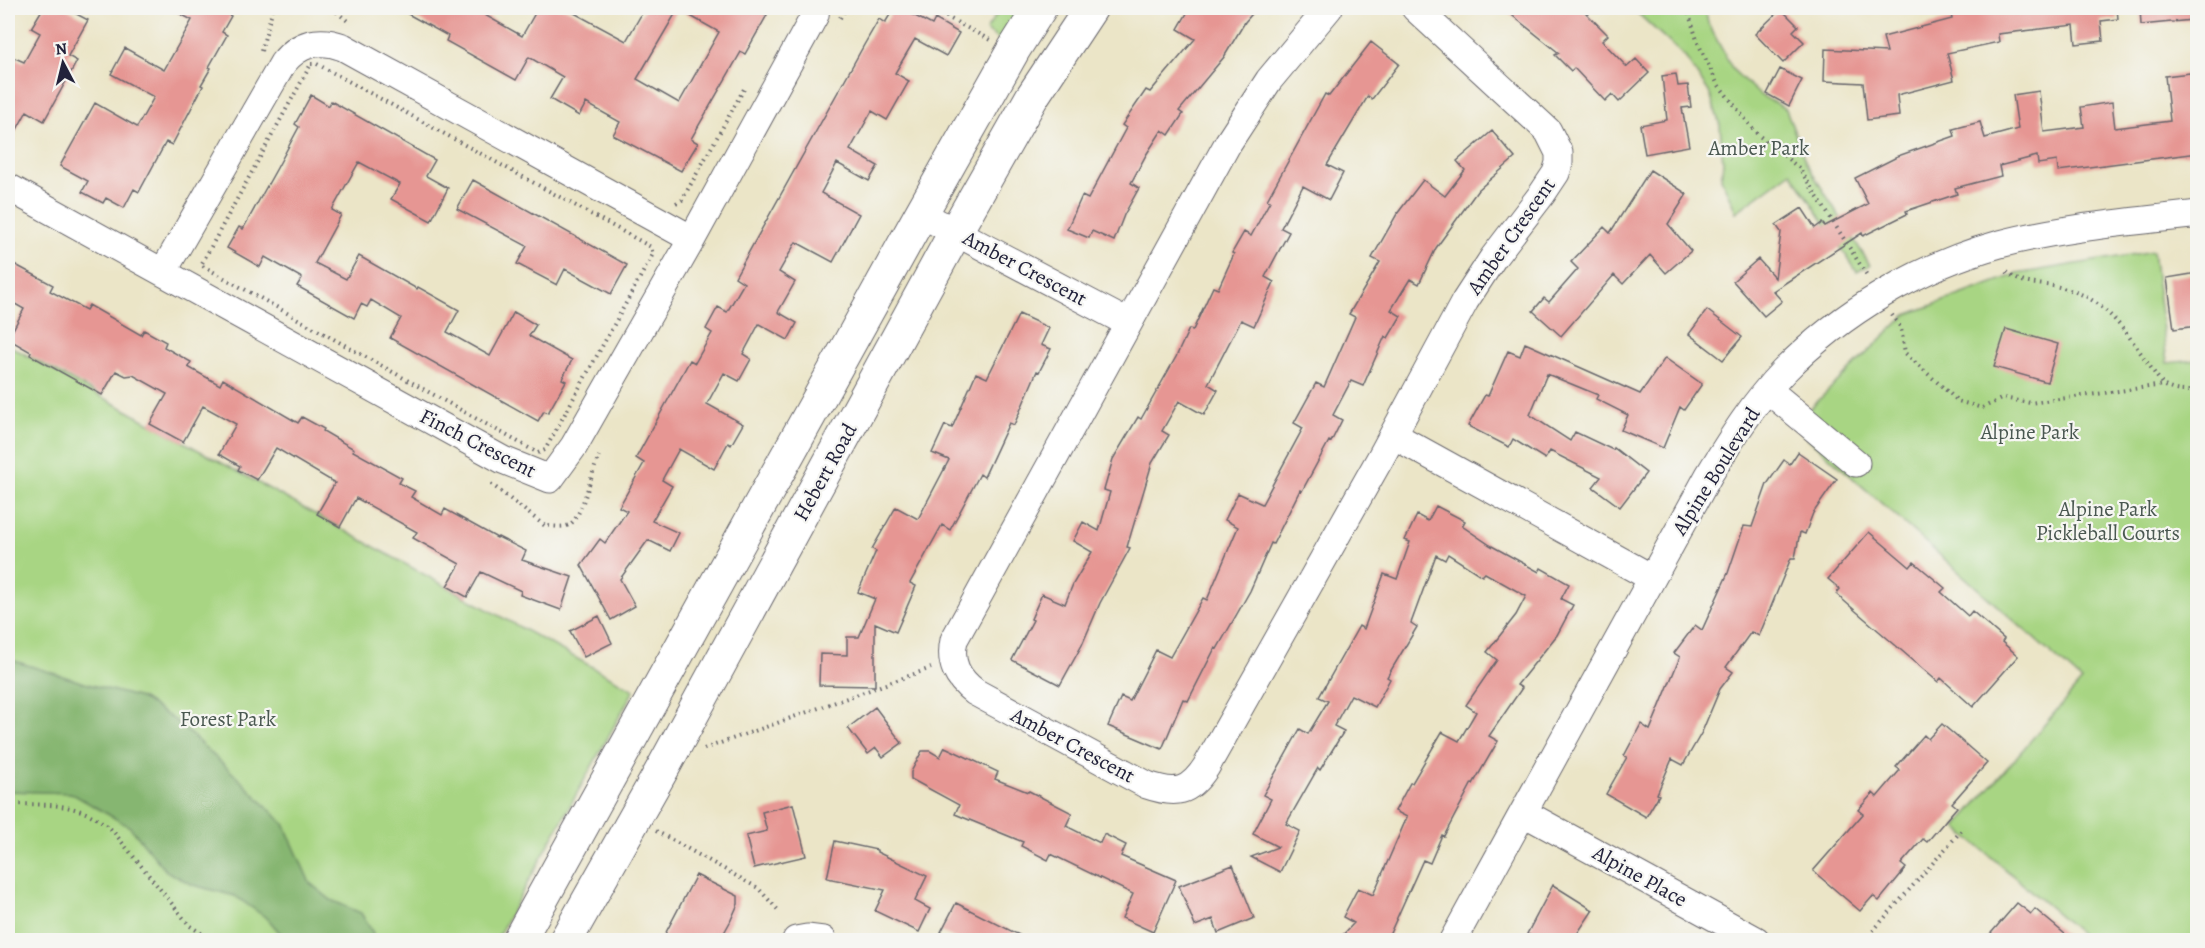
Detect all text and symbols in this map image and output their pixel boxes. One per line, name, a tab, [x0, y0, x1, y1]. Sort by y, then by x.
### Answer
north arrow	[33, 33, 93, 93]
text: N	[54, 37, 69, 61]
park label: Amber Park	[1707, 134, 1810, 162]
street label: Amber Crescent	[1460, 172, 1562, 301]
street label: Amber Crescent	[957, 223, 1092, 312]
street label: Alpine Boulevard	[1665, 401, 1767, 541]
street label: Finch Crescent	[415, 402, 541, 484]
street label: Hebert Road	[787, 417, 864, 526]
park label: Alpine Park	[1980, 418, 2080, 446]
park label: Alpine Park Pickleball Courts	[2036, 495, 2180, 547]
street label: Amber Crescent	[1005, 700, 1140, 789]
park label: Forest Park	[180, 705, 277, 733]
street label: Alpine Place	[1587, 838, 1692, 913]

